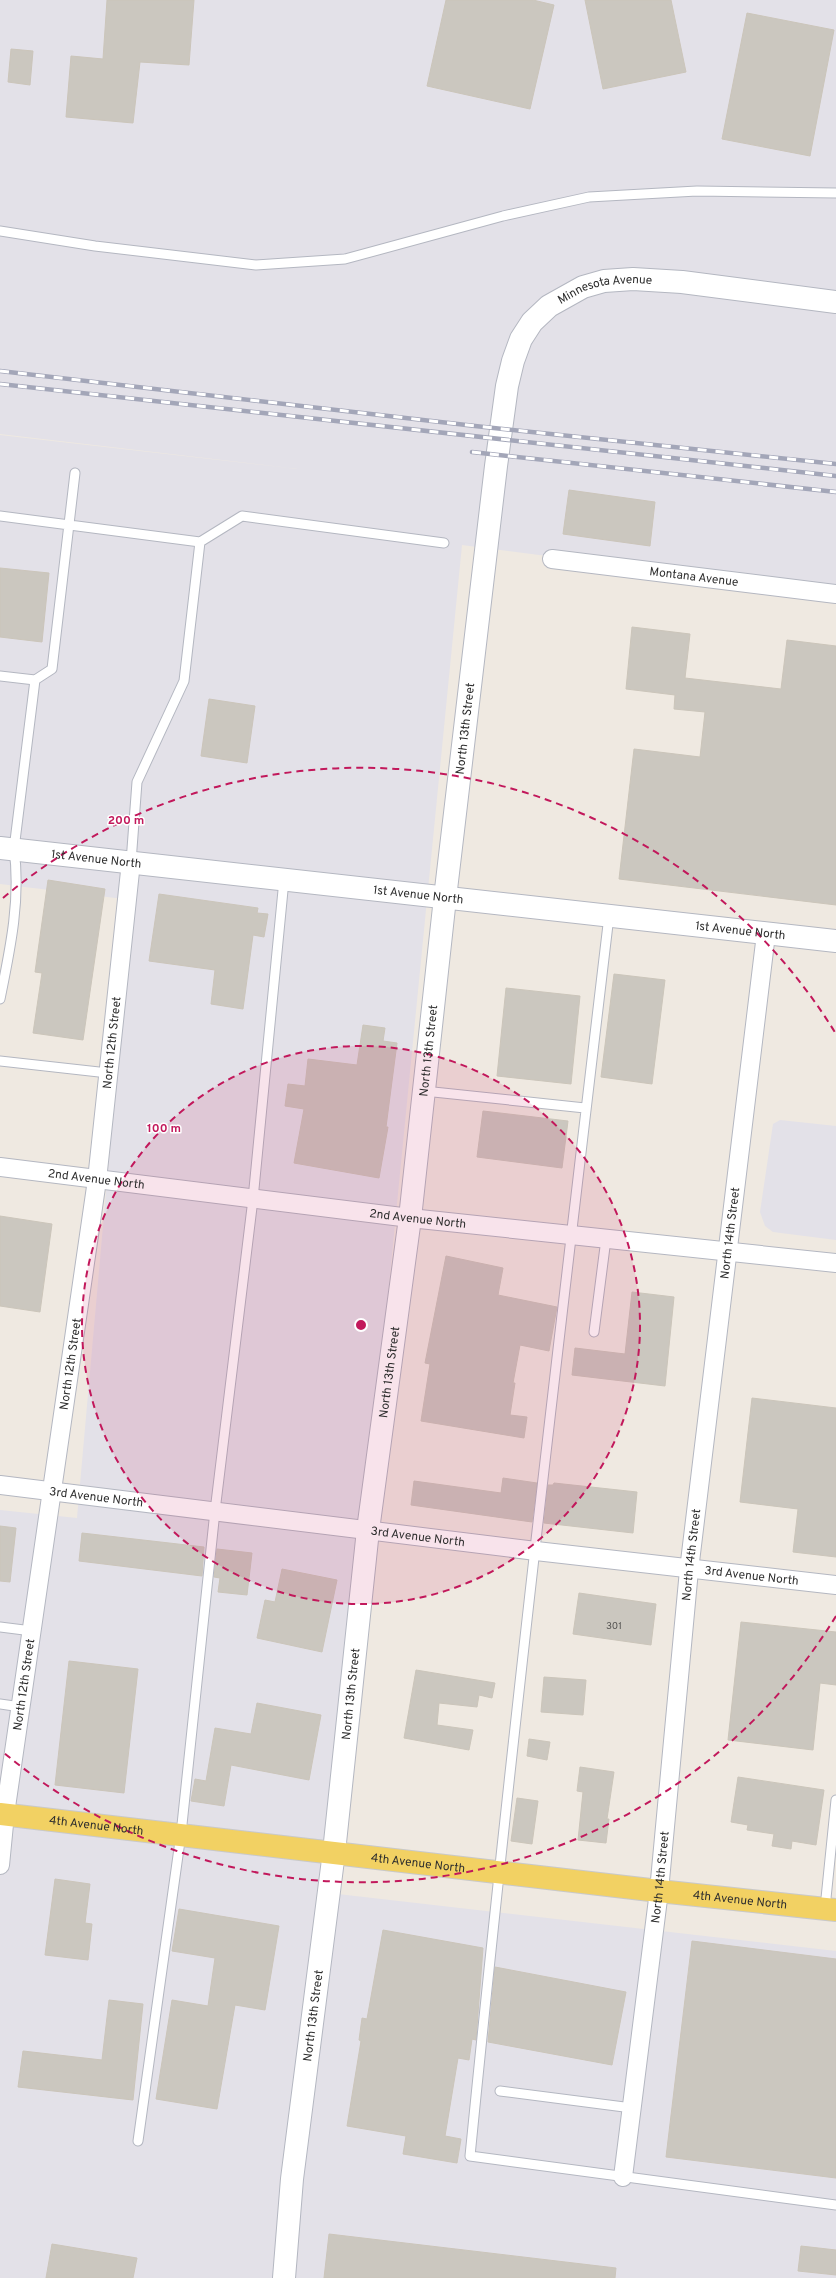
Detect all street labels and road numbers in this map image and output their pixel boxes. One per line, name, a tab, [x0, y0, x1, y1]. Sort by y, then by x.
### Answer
street label: Minnesota Avenue	[555, 272, 653, 309]
street label: Montana Avenue	[648, 564, 739, 591]
street label: North 13th Street	[453, 682, 479, 776]
street label: 1st Avenue North	[50, 847, 142, 873]
street label: 1st Avenue North	[372, 883, 464, 909]
street label: 1st Avenue North	[694, 918, 786, 944]
street label: North 12th Street	[100, 996, 126, 1090]
street label: North 13th Street	[416, 1004, 442, 1098]
street label: 2nd Avenue North	[47, 1166, 145, 1194]
street label: North 14th Street	[717, 1186, 744, 1280]
street label: 2nd Avenue North	[368, 1206, 467, 1233]
street label: North 12th Street	[57, 1317, 86, 1411]
street label: North 13th Street	[376, 1325, 404, 1419]
street label: 3rd Avenue North	[48, 1484, 144, 1512]
street label: North 14th Street	[679, 1508, 705, 1602]
street label: 3rd Avenue North	[370, 1524, 466, 1551]
street label: 3rd Avenue North	[703, 1563, 799, 1590]
street label: North 12th Street	[10, 1638, 39, 1732]
street label: North 13th Street	[339, 1647, 364, 1741]
street label: 4th Avenue North	[48, 1813, 144, 1840]
street label: North 14th Street	[648, 1831, 674, 1924]
street label: 4th Avenue North	[370, 1850, 466, 1877]
street label: 4th Avenue North	[692, 1888, 788, 1914]
street label: North 13th Street	[300, 1969, 328, 2063]

